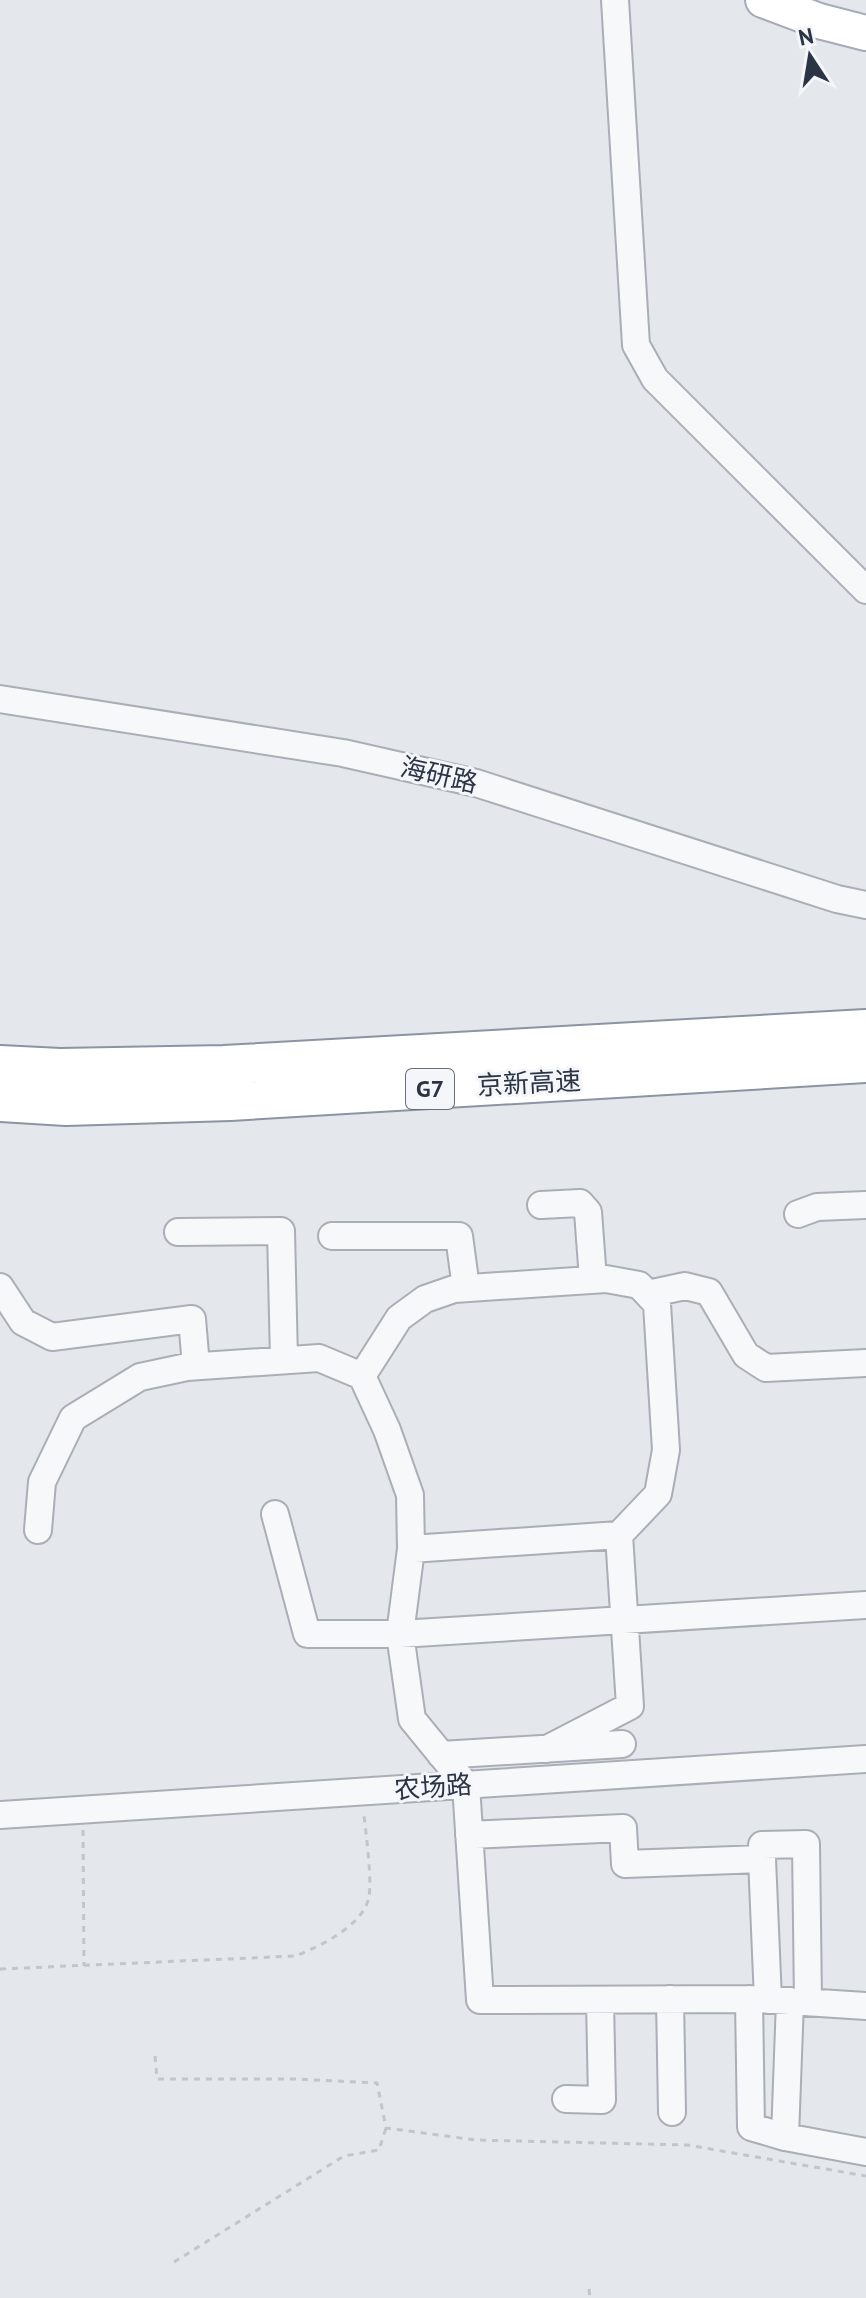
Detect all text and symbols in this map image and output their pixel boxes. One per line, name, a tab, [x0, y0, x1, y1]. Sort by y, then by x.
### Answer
north arrow	[770, 16, 850, 96]
text: N	[796, 21, 816, 52]
street label: 海研路	[397, 750, 481, 799]
street label: 京新高速	[476, 1063, 582, 1102]
road number: G7	[406, 1069, 454, 1109]
street label: 农场路	[393, 1767, 473, 1806]

